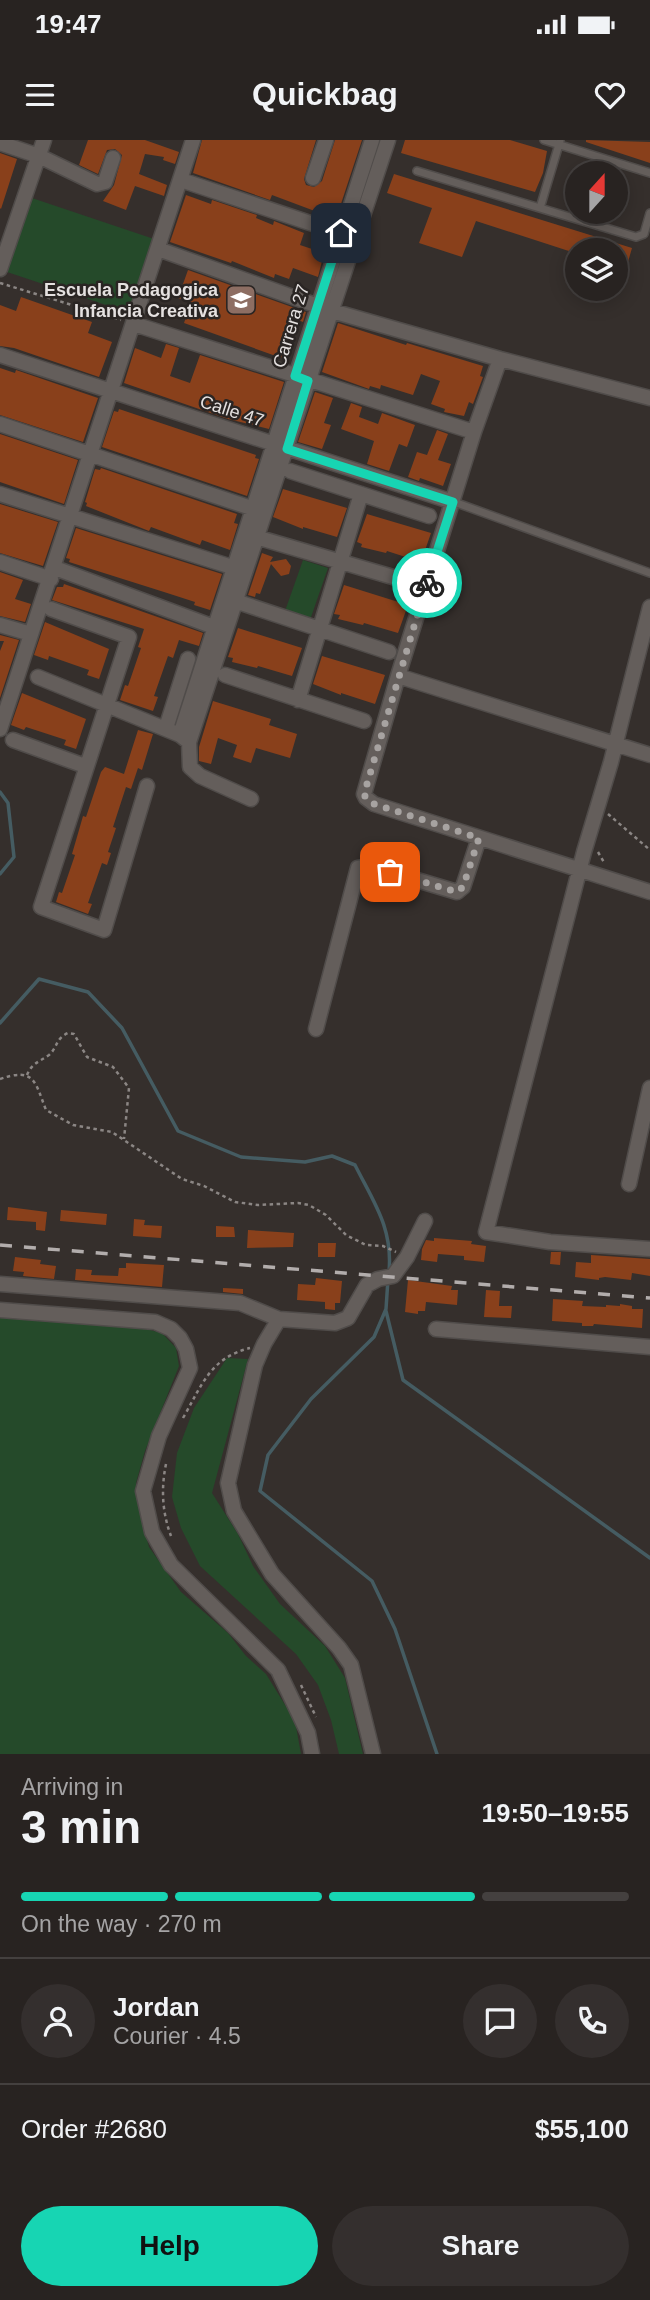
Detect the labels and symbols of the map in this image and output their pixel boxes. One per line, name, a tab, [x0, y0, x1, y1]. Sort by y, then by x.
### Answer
north arrow	[565, 161, 628, 224]
pin	[311, 203, 371, 263]
place label: Escuela Pedagogica Infancia Creativa	[44, 280, 219, 321]
street label: Carrera 27	[269, 282, 313, 370]
school or university icon: Escuela Pedagogica Infancia Creativa	[224, 283, 258, 317]
street label: Calle 47	[198, 391, 266, 431]
courier	[392, 548, 462, 618]
pin	[360, 842, 420, 902]

